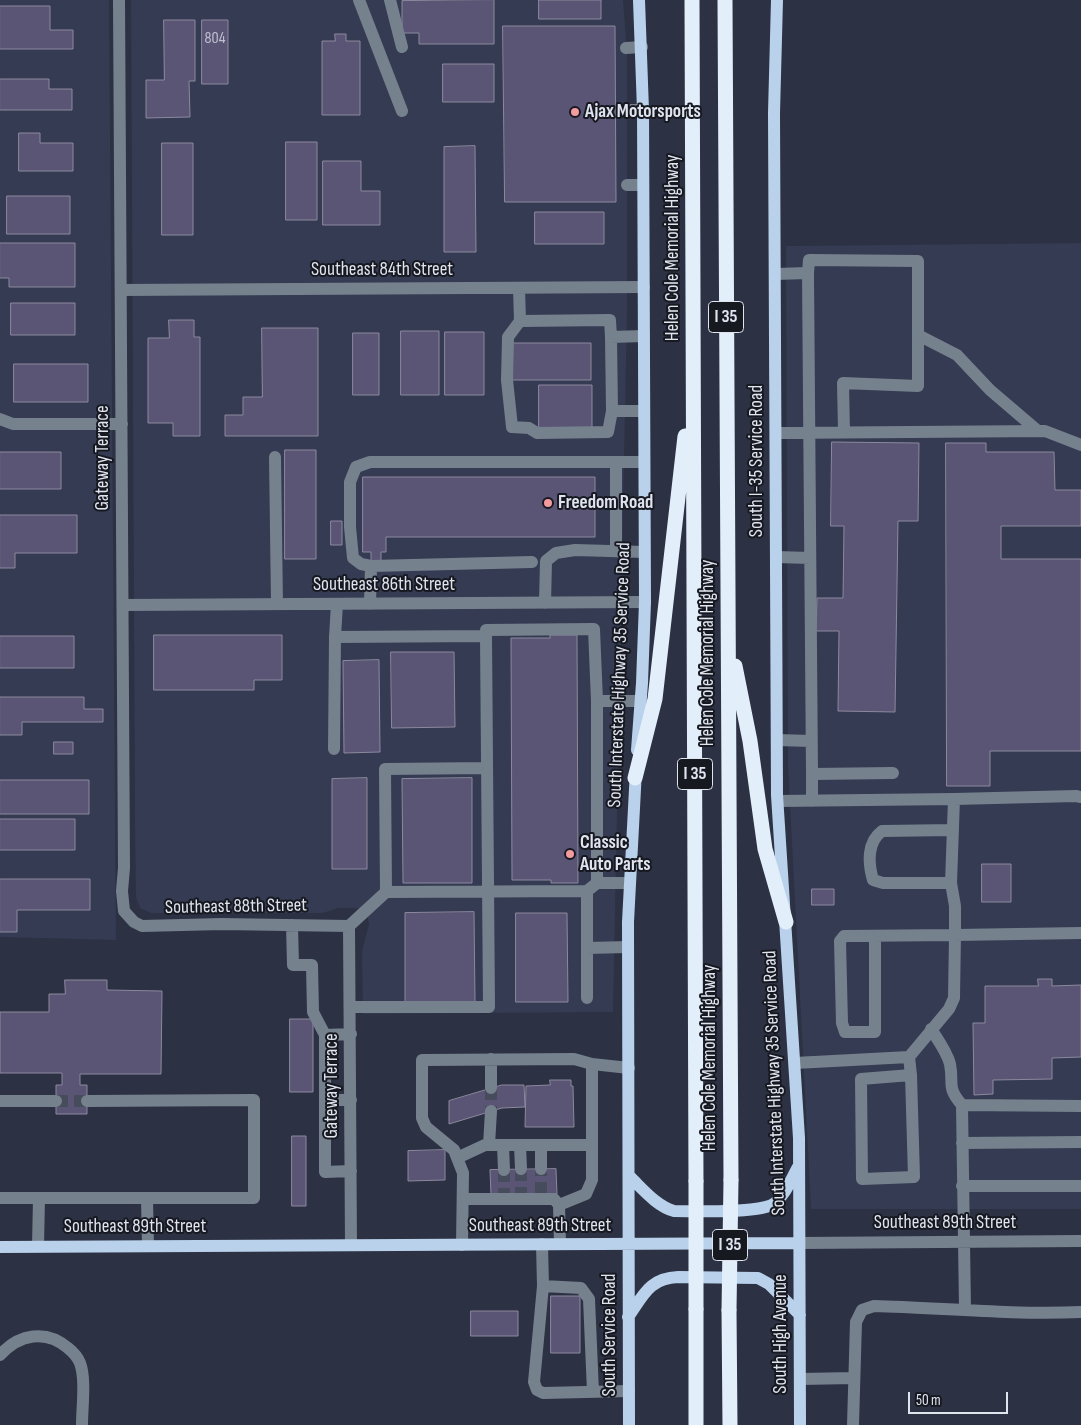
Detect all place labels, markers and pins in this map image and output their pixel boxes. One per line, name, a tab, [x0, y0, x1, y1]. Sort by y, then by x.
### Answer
place label: Ajax Motorsports	[585, 101, 701, 123]
marker: Ajax Motorsports	[569, 106, 581, 118]
place label: Freedom Road	[558, 492, 653, 514]
marker: Freedom Road	[542, 497, 554, 509]
place label: Classic Auto Parts	[580, 832, 651, 876]
marker: Classic Auto Parts	[564, 848, 576, 860]

